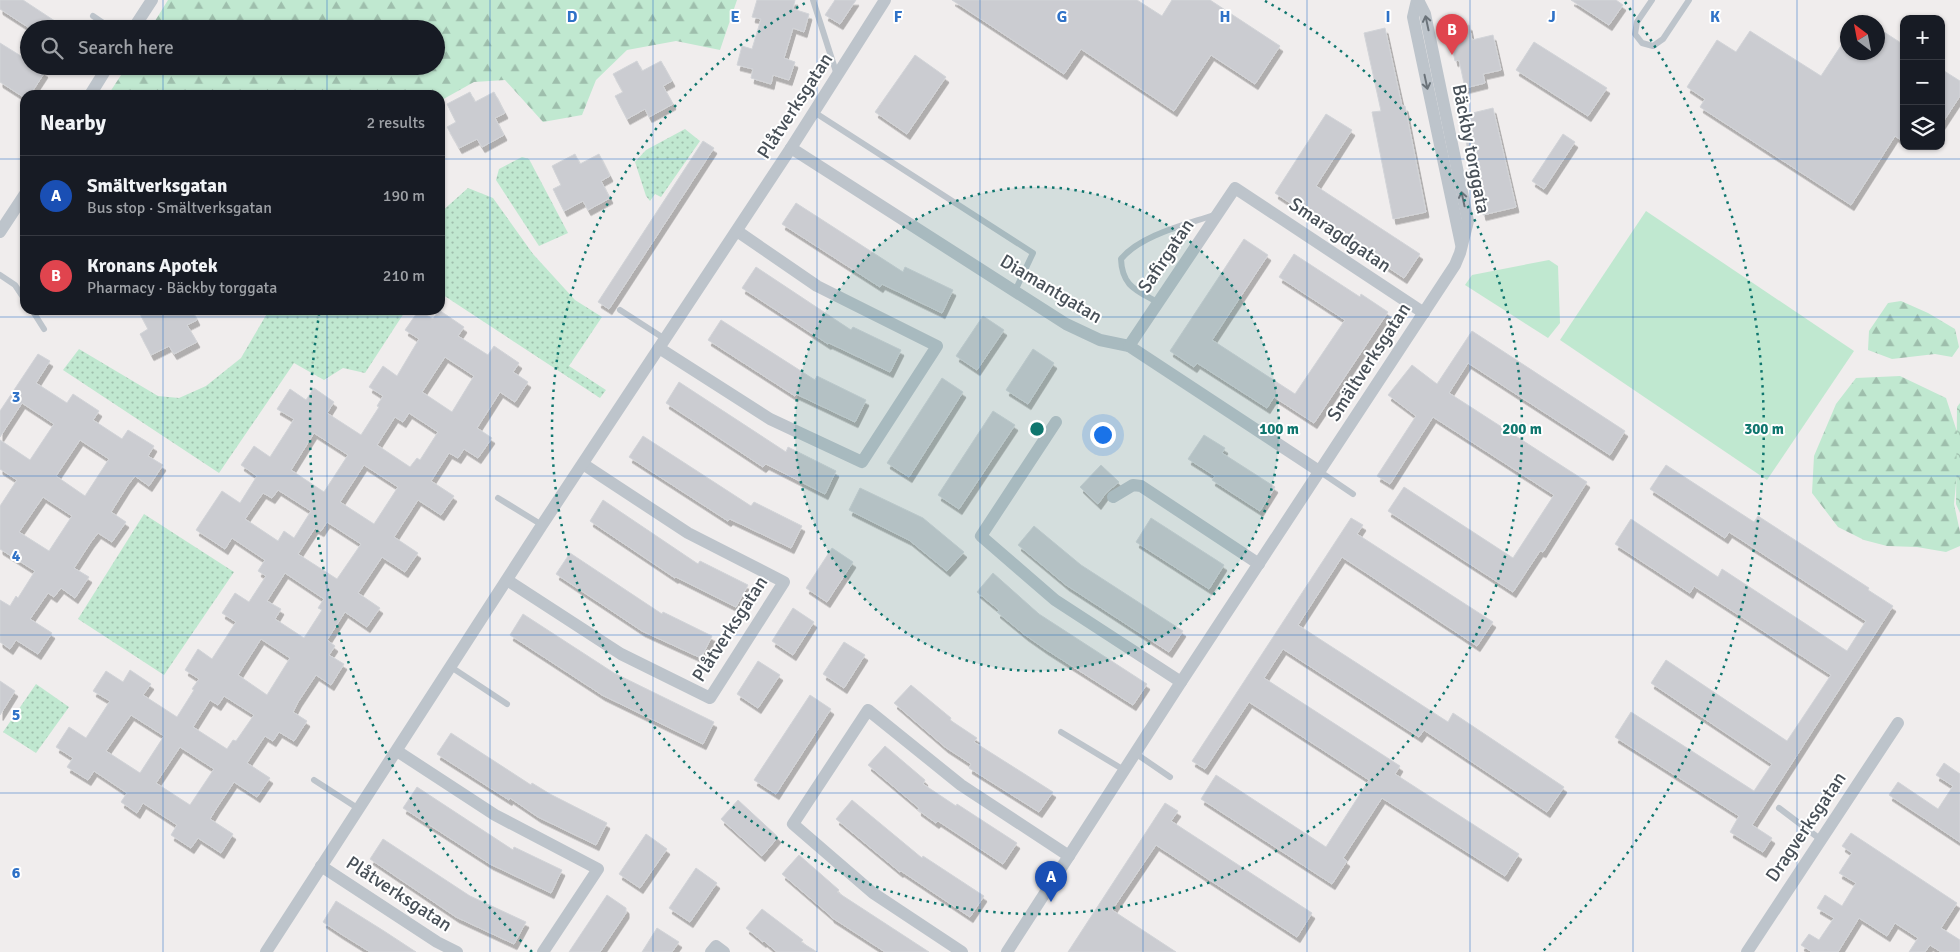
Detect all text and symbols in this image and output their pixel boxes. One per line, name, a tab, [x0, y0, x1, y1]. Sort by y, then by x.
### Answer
text: D	[567, 7, 578, 27]
text: E	[730, 7, 740, 27]
text: F	[894, 7, 903, 27]
text: G	[1057, 7, 1067, 27]
text: H	[1220, 7, 1230, 27]
text: I	[1385, 7, 1391, 27]
text: J	[1548, 7, 1556, 27]
text: K	[1710, 7, 1720, 27]
pin: B	[1436, 14, 1468, 55]
one-way arrow	[1422, 15, 1431, 31]
north arrow	[1840, 15, 1885, 60]
map controls	[1900, 15, 1945, 150]
button: +	[1900, 15, 1945, 60]
search box	[20, 20, 445, 75]
icon: search	[38, 34, 66, 62]
text: Search here	[78, 36, 174, 60]
street label: Plåtverksgatan	[752, 49, 838, 163]
button: −	[1900, 60, 1945, 105]
one-way arrow	[1422, 73, 1431, 89]
street label: Bäckby torggata	[1447, 82, 1495, 216]
button: layers	[1900, 105, 1945, 150]
text: Nearby	[40, 110, 106, 136]
text: 2 results	[366, 113, 425, 133]
text: Smältverksgatan	[87, 174, 227, 198]
text: A	[51, 186, 61, 206]
text: 190 m	[383, 186, 425, 206]
one-way arrow	[1458, 191, 1467, 207]
street label: Smaragdgatan	[1284, 192, 1396, 278]
text: Bus stop · Smältverksgatan	[87, 198, 272, 218]
street label: Safirgatan	[1133, 214, 1199, 298]
street label: Diamantgatan	[996, 249, 1106, 329]
text: Kronans Apotek	[87, 254, 218, 278]
text: B	[51, 266, 61, 286]
text: 210 m	[383, 266, 425, 286]
text: Pharmacy · Bäckby torggata	[87, 278, 277, 298]
street label: Smältverksgatan	[1322, 298, 1416, 426]
text: 3	[12, 387, 20, 407]
centre of rings	[1028, 420, 1046, 438]
text: 100 m	[1259, 420, 1299, 438]
text: 200 m	[1502, 420, 1542, 438]
text: 300 m	[1744, 420, 1784, 438]
your location	[1090, 422, 1116, 448]
text: 4	[12, 546, 21, 566]
street label: Plåtverksgatan	[687, 572, 773, 686]
text: 5	[12, 705, 20, 725]
street label: Dragverksgatan	[1760, 767, 1852, 887]
street label: Plåtverksgatan	[342, 851, 456, 937]
pin: A	[1035, 861, 1067, 902]
text: 6	[12, 863, 21, 883]

